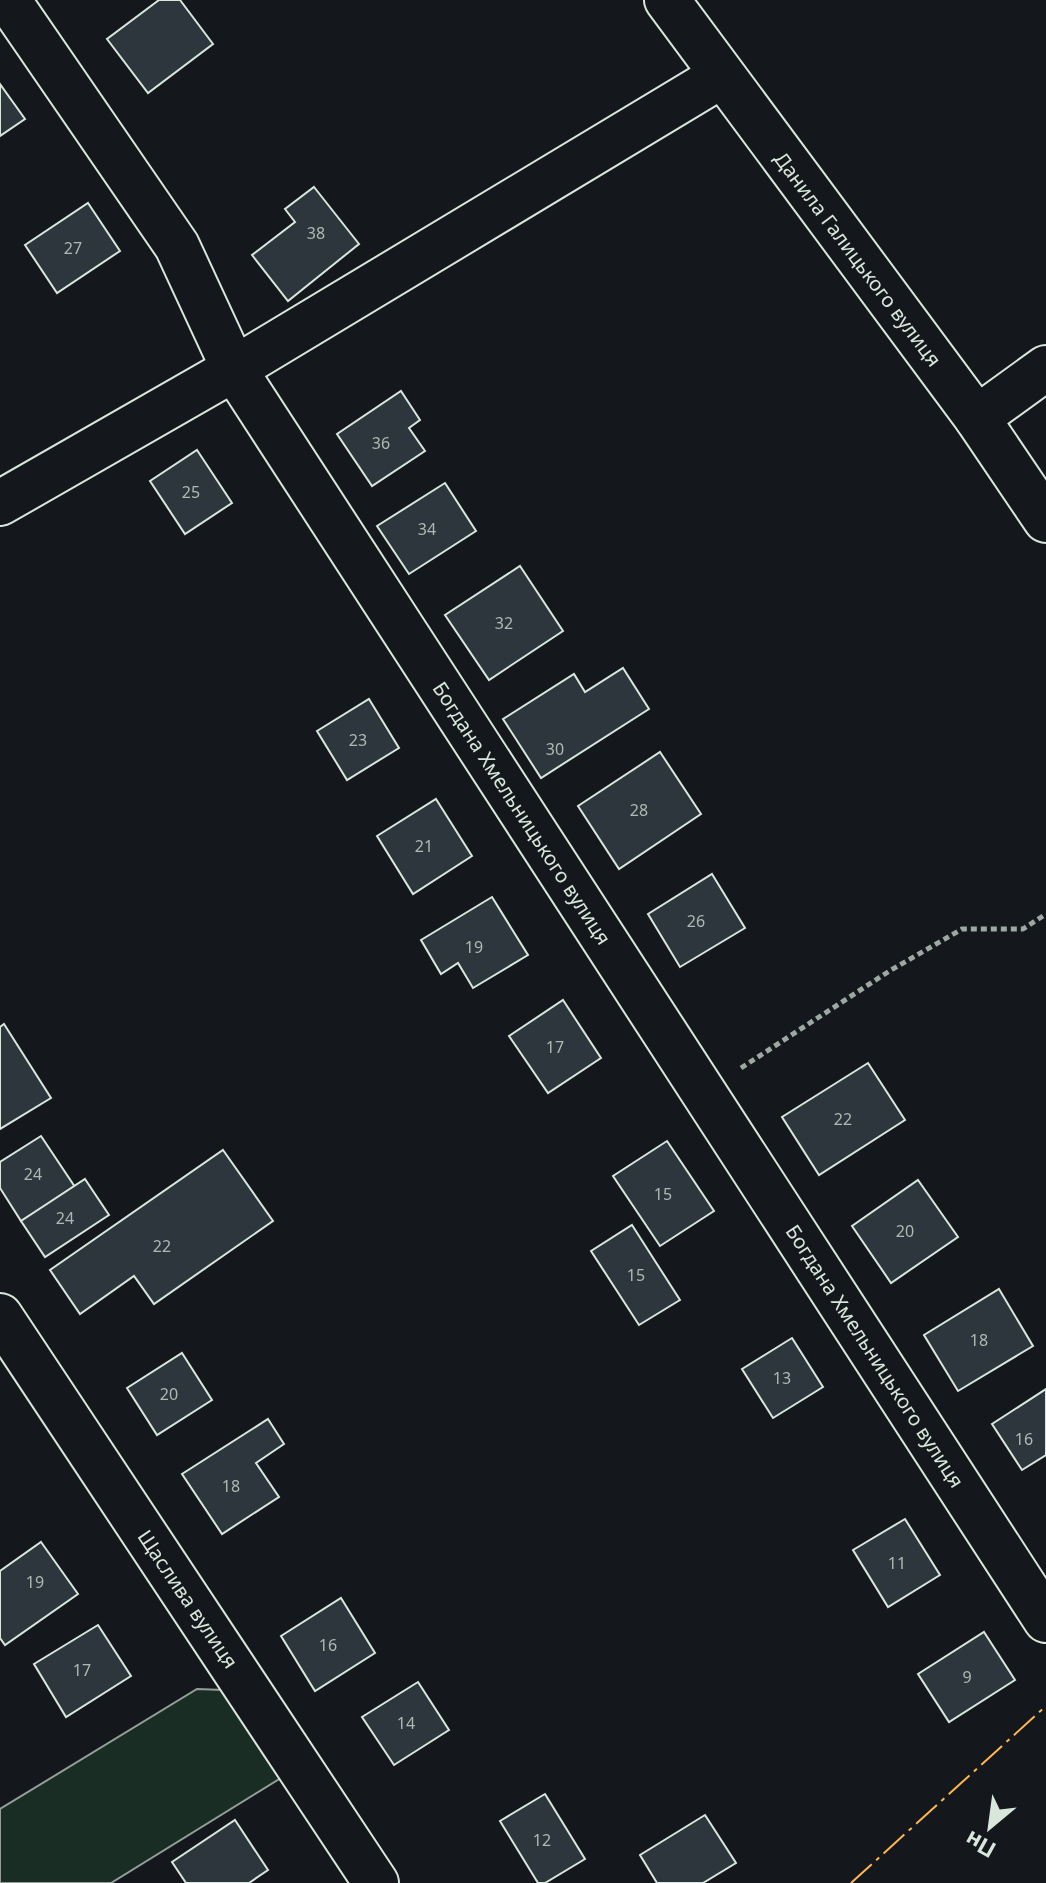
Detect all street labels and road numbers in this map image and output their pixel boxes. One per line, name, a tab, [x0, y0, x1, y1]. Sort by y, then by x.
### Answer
street label: Данила Галицького вулиця	[768, 146, 948, 372]
street label: Богдана Хмельницького вулиця	[427, 676, 617, 950]
street label: Богдана Хмельницького вулиця	[780, 1219, 970, 1493]
street label: Щаслива вулиця	[132, 1525, 244, 1673]

